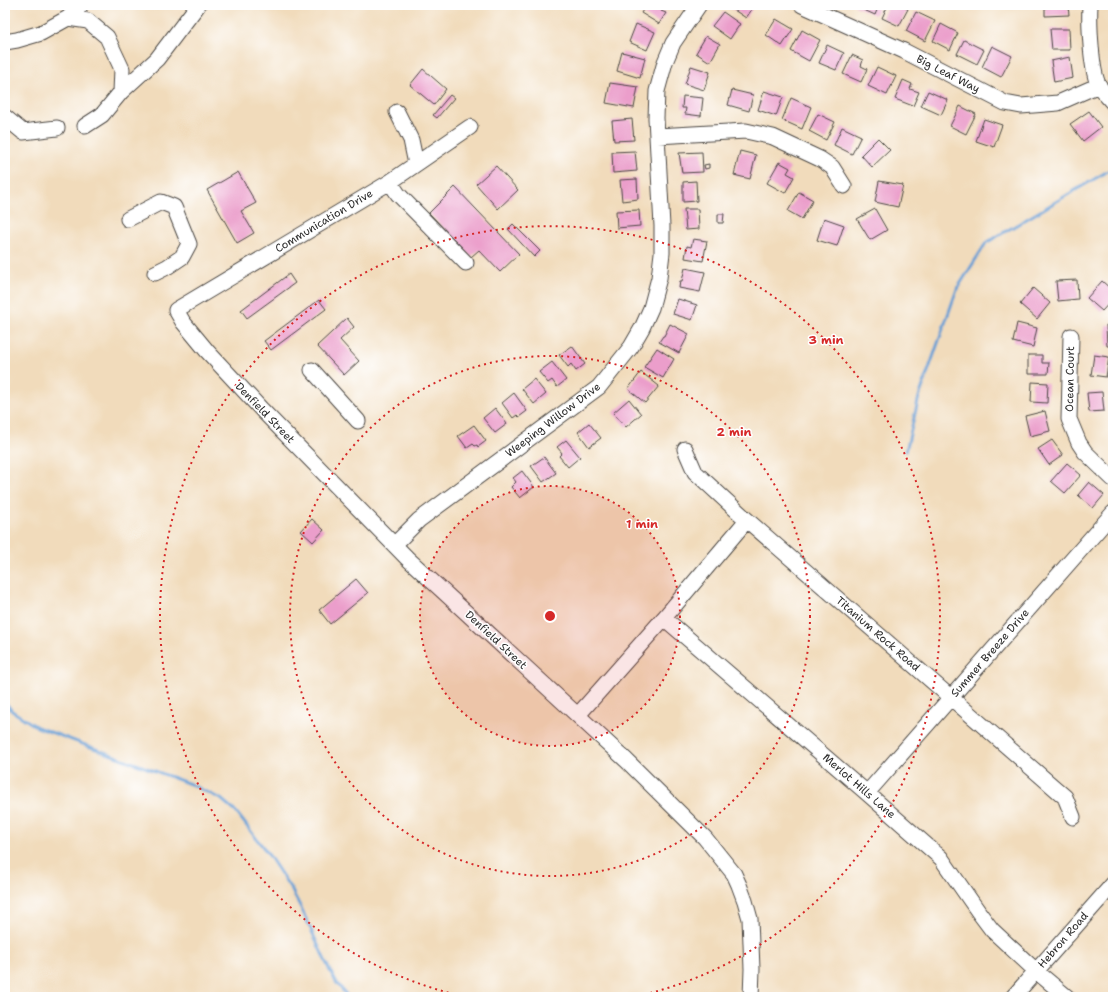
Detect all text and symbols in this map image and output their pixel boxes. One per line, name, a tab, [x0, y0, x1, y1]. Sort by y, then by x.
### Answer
street label: Big Leaf Way	[914, 52, 982, 96]
street label: Communication Drive	[272, 186, 376, 256]
text: 3 min	[809, 332, 844, 348]
street label: Ocean Court	[1062, 346, 1078, 412]
street label: Denfield Street	[232, 379, 298, 447]
street label: Weeping Willow Drive	[502, 379, 604, 461]
text: 2 min	[717, 424, 752, 440]
text: 1 min	[626, 516, 658, 532]
street label: Titanium Rock Road	[833, 593, 923, 675]
street label: Summer Breeze Drive	[947, 606, 1033, 700]
street label: Denfield Street	[462, 607, 530, 673]
centre of rings	[543, 609, 557, 623]
street label: Merlot Hills Lane	[819, 750, 899, 822]
street label: Hebron Road	[1034, 909, 1092, 971]

